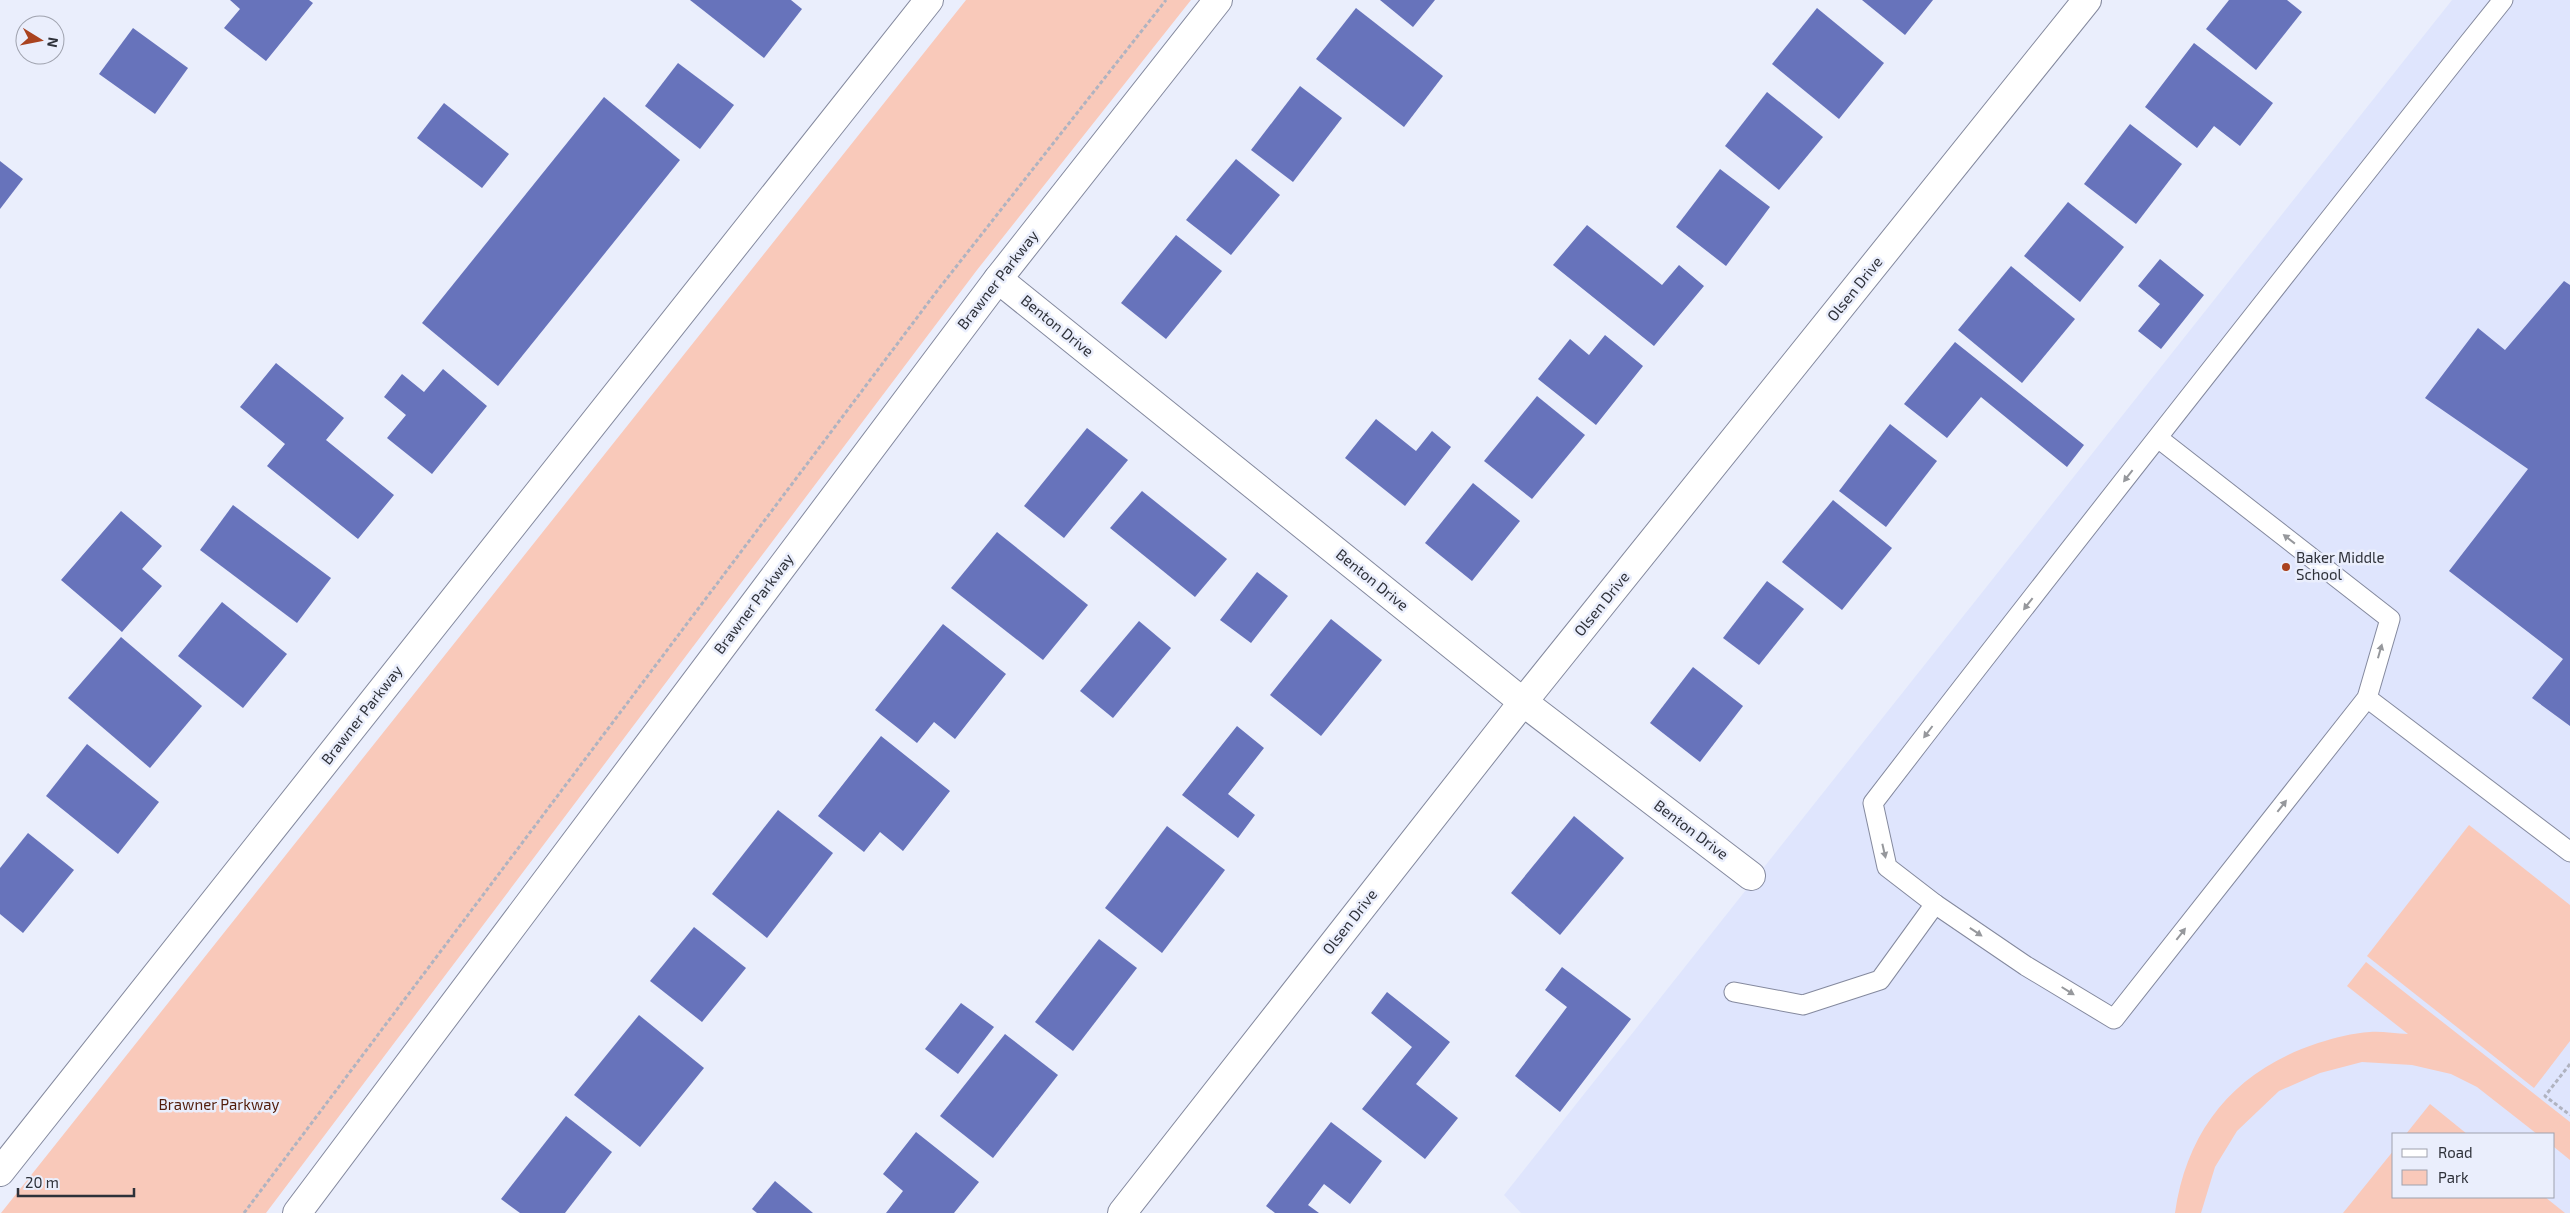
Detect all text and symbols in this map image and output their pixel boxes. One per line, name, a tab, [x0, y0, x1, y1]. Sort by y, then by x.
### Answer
north arrow	[15, 15, 65, 65]
text: N	[44, 36, 63, 49]
street label: Brawner Parkway	[953, 226, 1042, 333]
street label: Olsen Drive	[1823, 252, 1886, 324]
street label: Benton Drive	[1018, 291, 1097, 360]
one-way arrow	[2122, 469, 2133, 482]
one-way arrow	[2283, 534, 2296, 545]
street label: Benton Drive	[1333, 545, 1412, 614]
place label: Baker Middle School	[2296, 548, 2385, 583]
street label: Brawner Parkway	[710, 550, 797, 657]
marker: Baker Middle School	[2280, 561, 2292, 573]
street label: Olsen Drive	[1570, 567, 1633, 639]
one-way arrow	[2022, 597, 2033, 610]
one-way arrow	[2377, 644, 2385, 659]
street label: Brawner Parkway	[317, 661, 406, 768]
one-way arrow	[1922, 725, 1933, 738]
street label: Benton Drive	[1651, 796, 1732, 863]
one-way arrow	[2276, 800, 2287, 813]
one-way arrow	[1880, 843, 1888, 859]
street label: Olsen Drive	[1318, 885, 1380, 958]
one-way arrow	[1969, 927, 1983, 937]
one-way arrow	[2176, 927, 2186, 941]
one-way arrow	[2061, 987, 2074, 996]
park label: Brawner Parkway	[159, 1095, 280, 1113]
legend	[2392, 1133, 2555, 1198]
text: Road	[2438, 1143, 2473, 1161]
scale bar	[18, 1166, 134, 1198]
text: Park	[2438, 1168, 2469, 1186]
text: 20 m	[25, 1173, 59, 1191]

